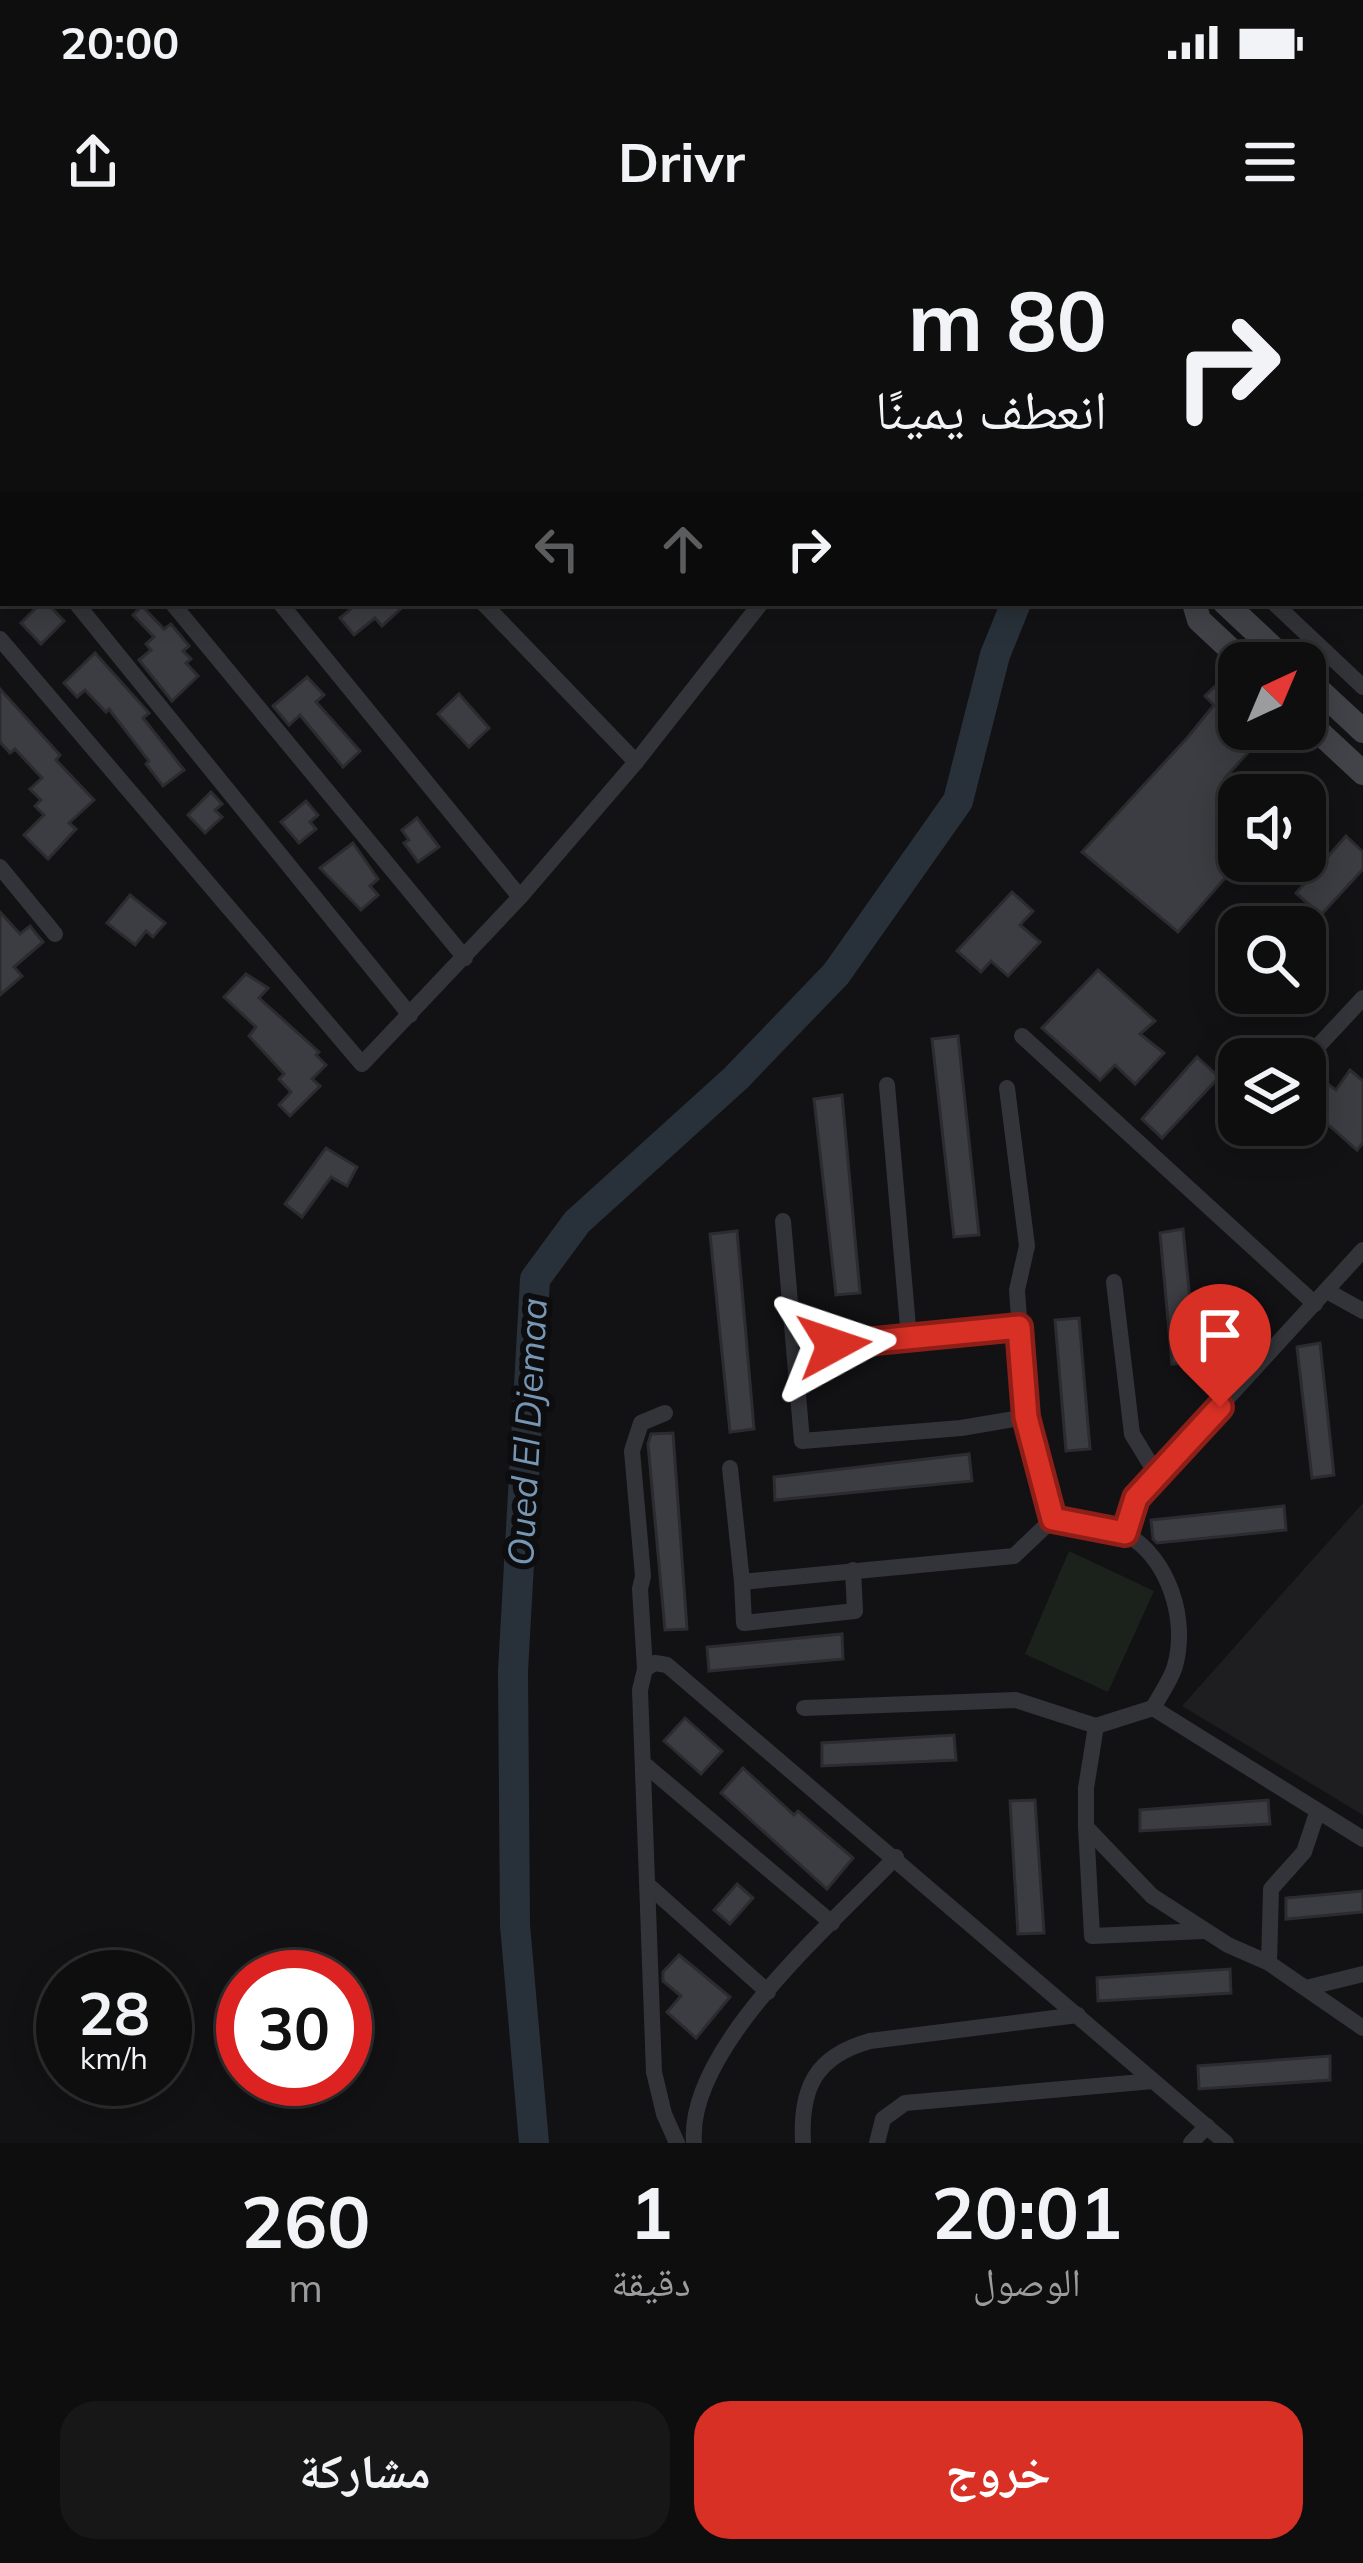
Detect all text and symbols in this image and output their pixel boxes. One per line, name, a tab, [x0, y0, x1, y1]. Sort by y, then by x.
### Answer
text: 20:00	[60, 14, 179, 70]
text: Drivr	[618, 128, 745, 196]
icon: share	[60, 129, 126, 195]
icon: menu	[1237, 129, 1303, 195]
text: 80 m	[908, 267, 1107, 372]
icon: right	[1149, 288, 1305, 444]
text: انعطف يمينًا	[875, 375, 1107, 443]
icon: left	[524, 516, 590, 582]
icon: ahead	[650, 516, 716, 582]
icon: right	[776, 516, 842, 582]
north arrow	[1218, 642, 1326, 750]
map controls	[1218, 642, 1326, 1146]
button: sound	[1218, 774, 1326, 882]
button: search	[1218, 906, 1326, 1014]
button: layers	[1218, 1038, 1326, 1146]
position arrow	[771, 1282, 897, 1408]
pin	[1169, 1284, 1271, 1407]
water label: Oued El Djemaa	[497, 1297, 556, 1567]
icon: arrive	[1187, 1302, 1253, 1368]
speed limit sign: 30	[216, 1950, 372, 2106]
text: 28	[78, 1975, 150, 2050]
text: km/h	[80, 2039, 148, 2077]
text: 1	[629, 2167, 673, 2257]
text: 20:01	[931, 2167, 1122, 2257]
text: 260	[241, 2176, 370, 2266]
text: دقيقة	[611, 2257, 691, 2306]
text: الوصول	[973, 2257, 1081, 2306]
text: m	[289, 2263, 323, 2312]
button: مشاركة	[60, 2401, 670, 2539]
button: خروج	[694, 2401, 1303, 2539]

